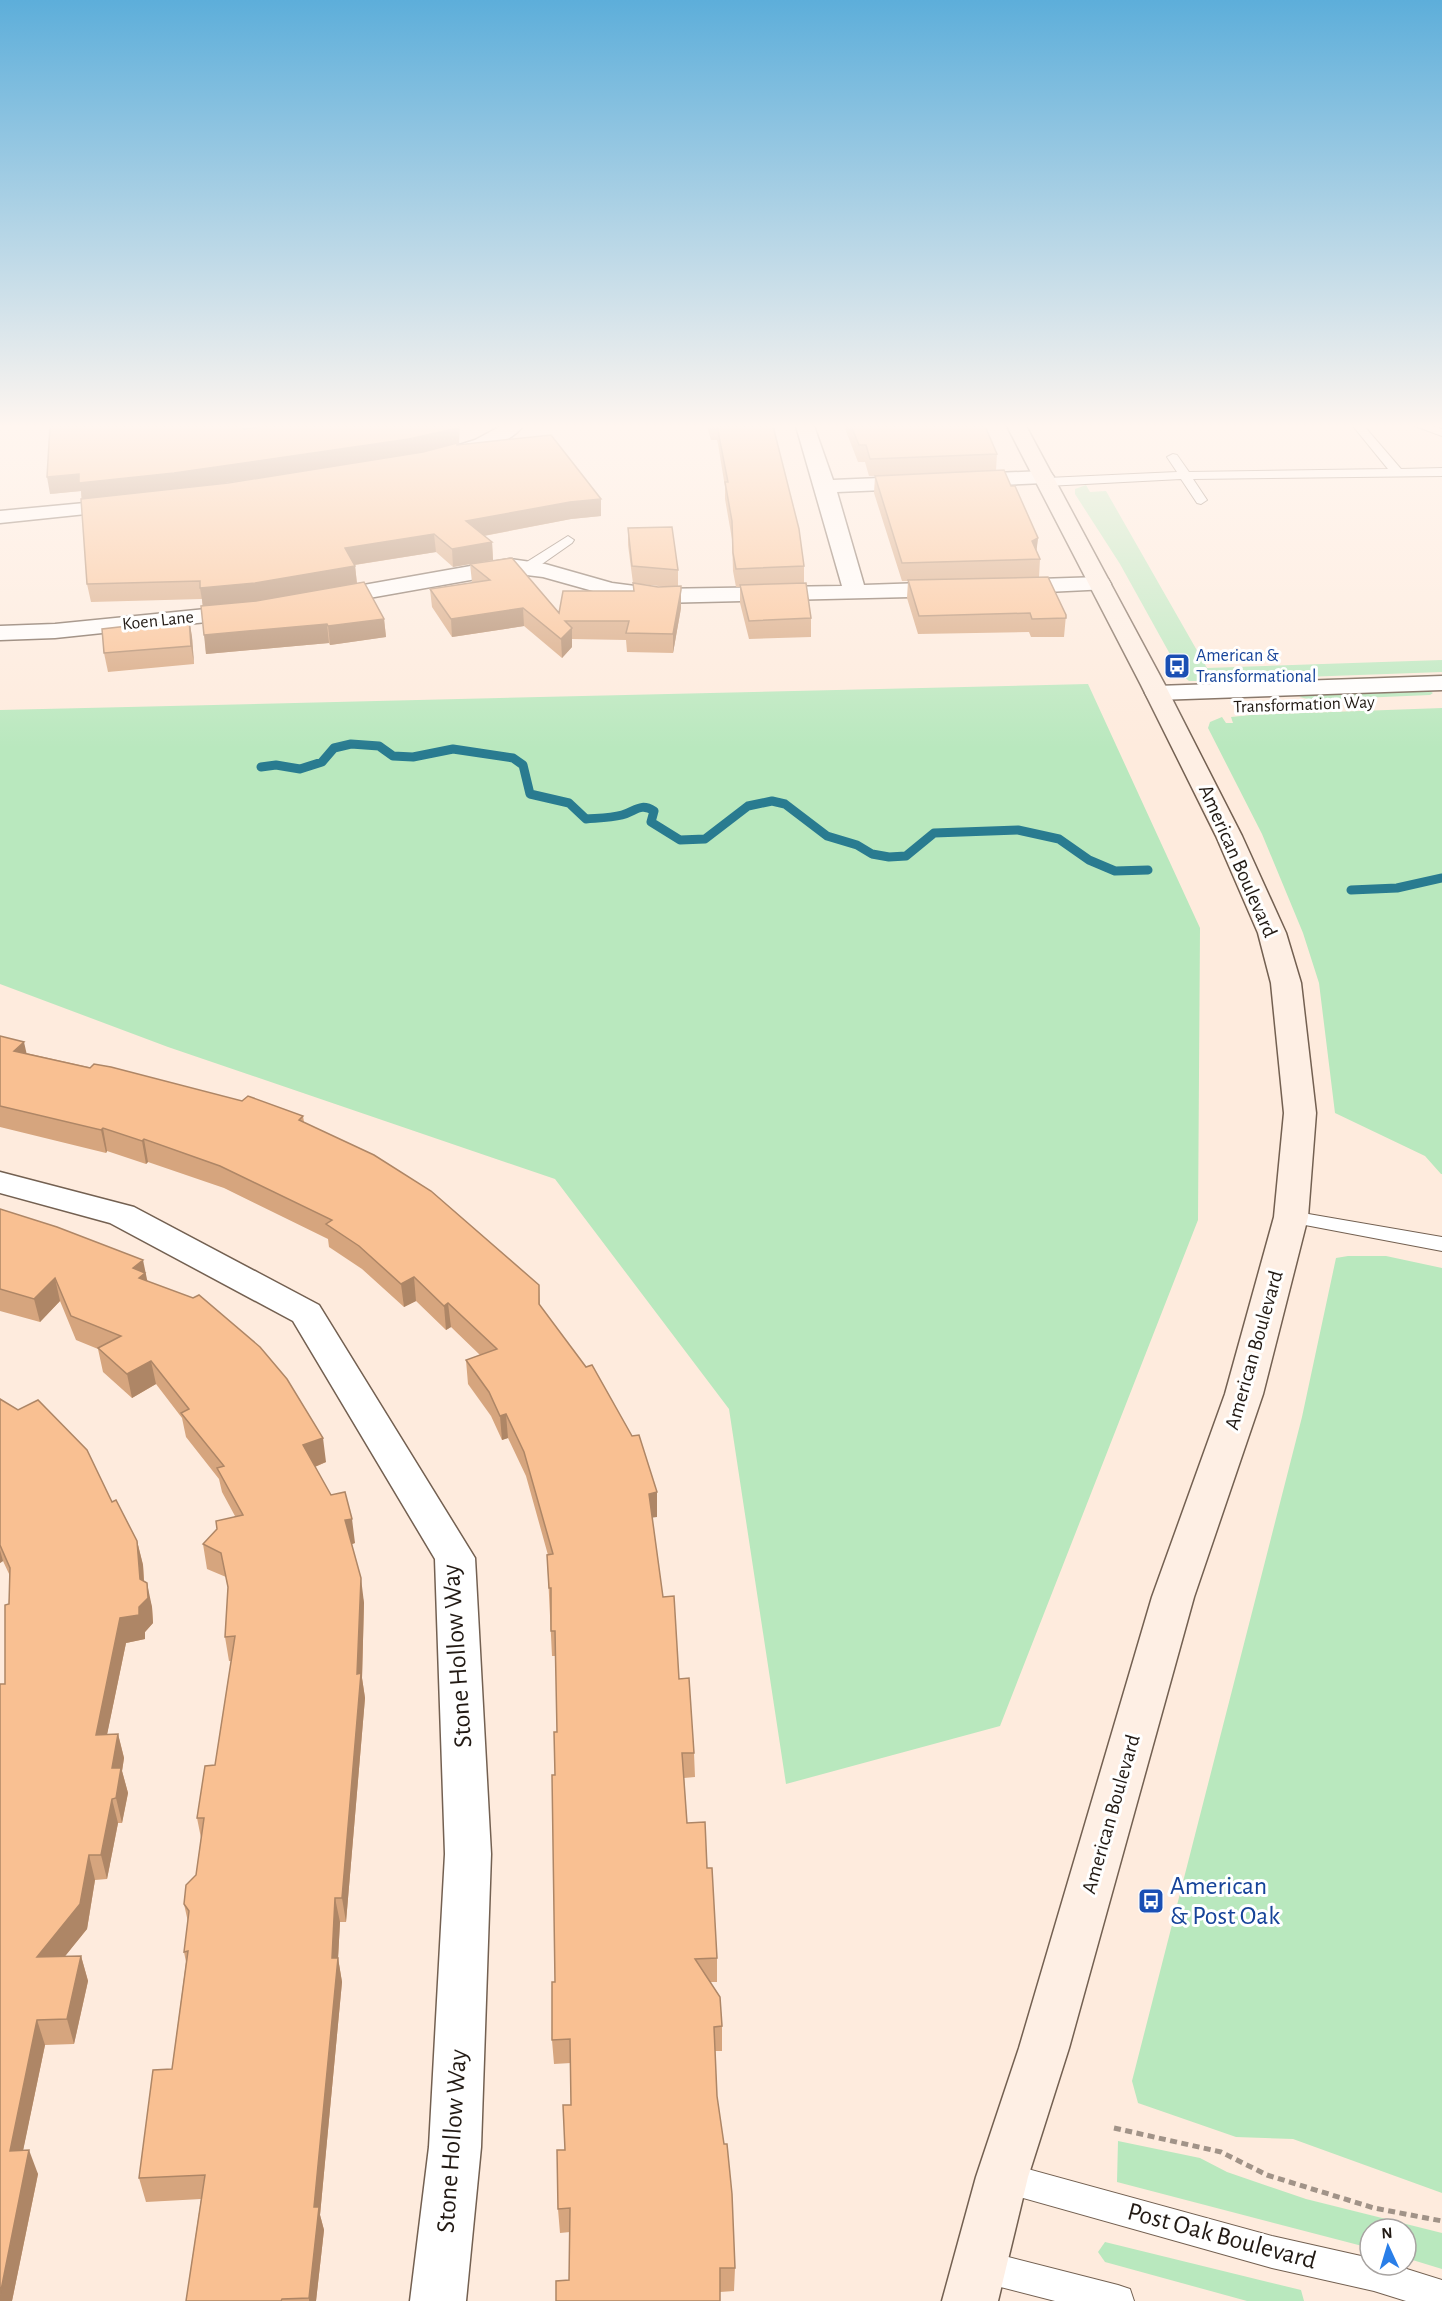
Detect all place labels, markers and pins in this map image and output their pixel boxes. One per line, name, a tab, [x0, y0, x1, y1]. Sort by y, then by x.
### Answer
place label: American & Transformational	[1196, 647, 1317, 686]
bus stop icon: American & Transformational	[1162, 651, 1192, 681]
place label: American & Post Oak	[1170, 1873, 1280, 1929]
bus stop icon: American & Post Oak	[1136, 1886, 1166, 1916]

